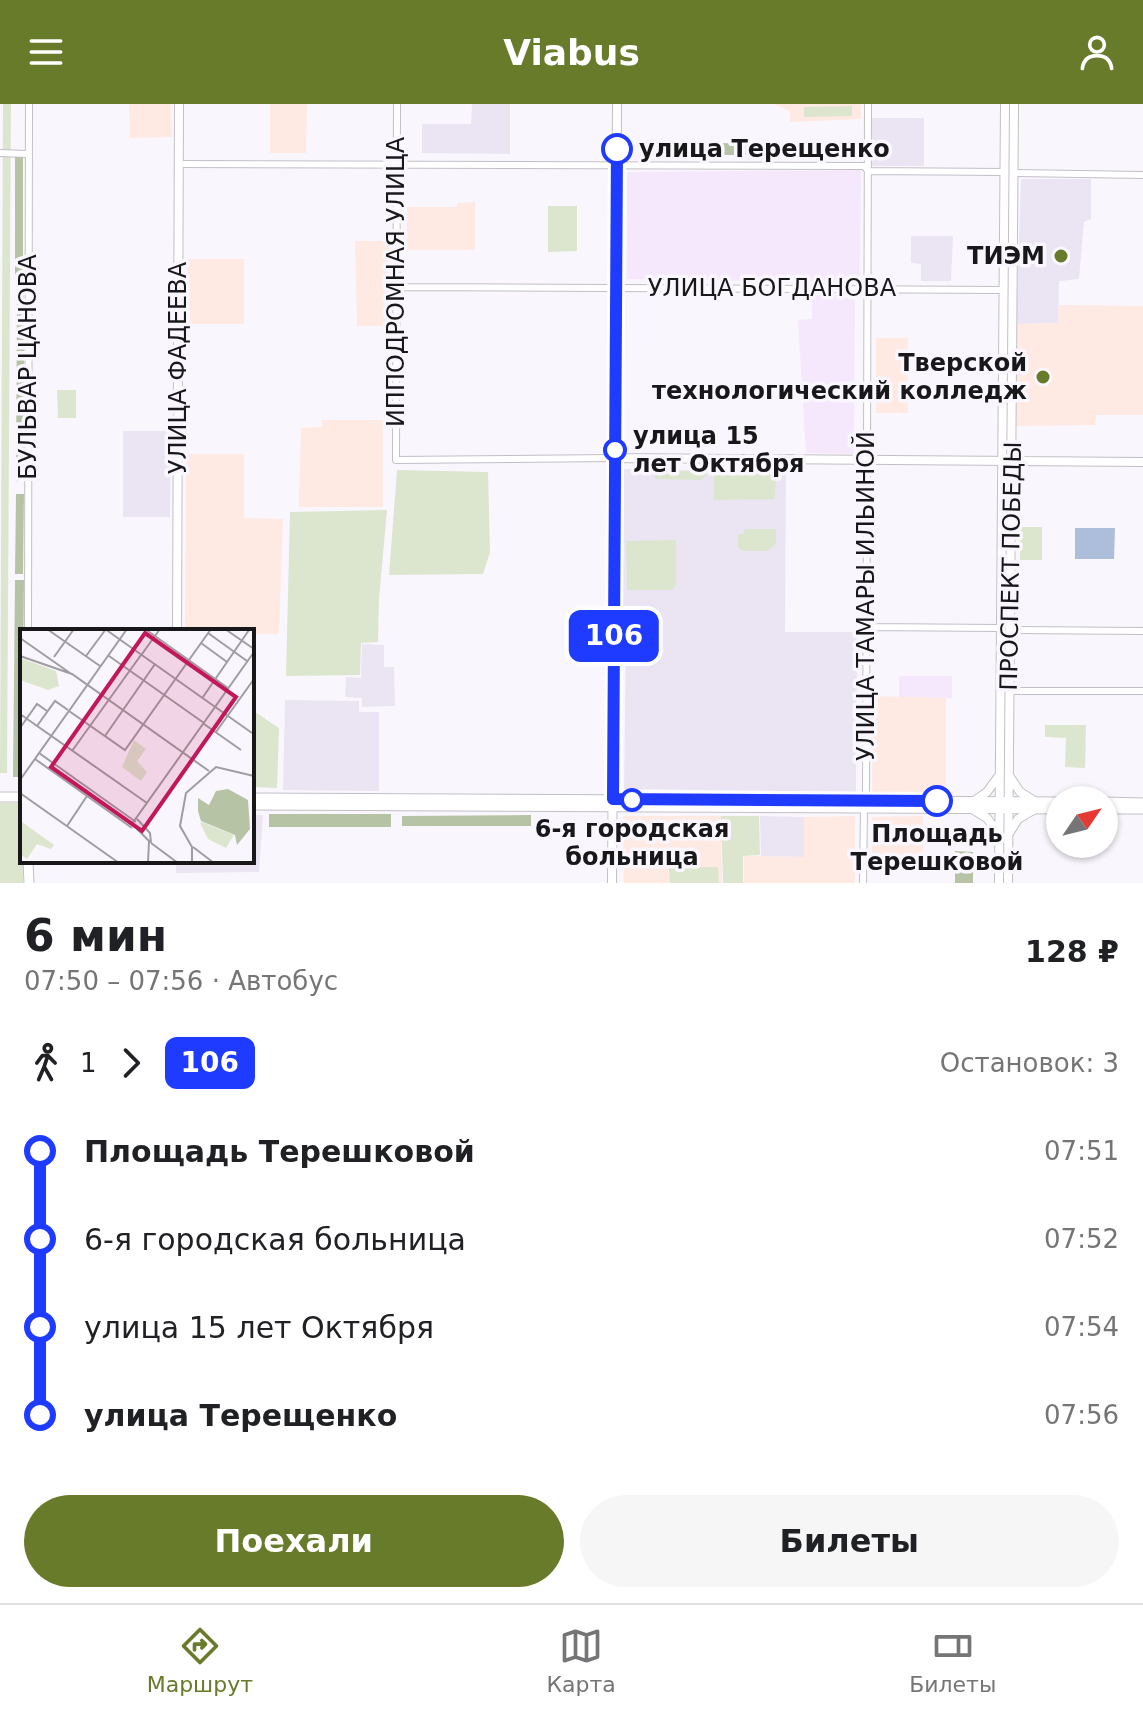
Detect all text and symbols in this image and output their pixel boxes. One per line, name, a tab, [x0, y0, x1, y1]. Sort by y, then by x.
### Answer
icon: menu	[24, 30, 68, 74]
icon: person	[1075, 30, 1119, 74]
text: Viabus	[503, 32, 640, 73]
marker: улица Терещенко	[602, 134, 632, 164]
place label: улица Терещенко	[639, 135, 890, 163]
street label: ИППОДРОМНАЯ УЛИЦА	[382, 136, 410, 427]
place label: ТИЭМ	[967, 242, 1045, 270]
marker: ТИЭМ	[1052, 247, 1070, 265]
street label: БУЛЬВАР ЦАНОВА	[14, 254, 42, 480]
street label: УЛИЦА ФАДЕЕВА	[164, 261, 192, 474]
street label: УЛИЦА БОГДАНОВА	[648, 274, 897, 302]
place label: Тверской технологический колледж	[652, 349, 1027, 405]
marker: Тверской технологический колледж	[1034, 368, 1052, 386]
place label: улица 15 лет Октября	[633, 422, 804, 478]
street label: УЛИЦА ТАМАРЫ ИЛЬИНОЙ	[851, 431, 880, 761]
marker: улица 15 лет Октября	[604, 439, 626, 461]
street label: ПРОСПЕКТ ПОБЕДЫ	[995, 441, 1027, 691]
line badge: 106	[568, 610, 660, 662]
text: 106	[585, 619, 643, 652]
inset map	[20, 629, 254, 863]
marker: Площадь Терешковой	[922, 786, 952, 816]
north arrow	[1046, 786, 1118, 858]
map controls	[1046, 786, 1118, 858]
marker: 6-я городская больница	[621, 789, 643, 811]
place label: 6-я городская больница	[535, 815, 729, 871]
place label: Площадь Терешковой	[851, 820, 1023, 876]
text: 6 мин	[24, 910, 167, 961]
text: 128 ₽	[1025, 934, 1119, 969]
text: 07:50 – 07:56 · Автобус	[24, 966, 338, 996]
icon: walk	[24, 1041, 68, 1085]
icon: forward	[109, 1041, 153, 1085]
text: 106	[181, 1046, 239, 1079]
text: 1	[80, 1048, 97, 1078]
text: Остановок: 3	[940, 1048, 1119, 1078]
text: Площадь Терешковой	[84, 1134, 475, 1169]
text: 07:51	[1044, 1136, 1119, 1166]
text: 6-я городская больница	[84, 1222, 466, 1257]
text: 07:52	[1044, 1224, 1119, 1254]
text: улица 15 лет Октября	[84, 1310, 434, 1345]
text: 07:54	[1044, 1312, 1119, 1342]
text: улица Терещенко	[84, 1398, 397, 1433]
text: 07:56	[1044, 1400, 1119, 1430]
button: Поехали	[24, 1495, 564, 1587]
button: Билеты	[580, 1495, 1119, 1587]
tab: Маршрут	[147, 1624, 253, 1697]
tab: Карта	[546, 1624, 616, 1697]
tab: Билеты	[909, 1624, 996, 1697]

